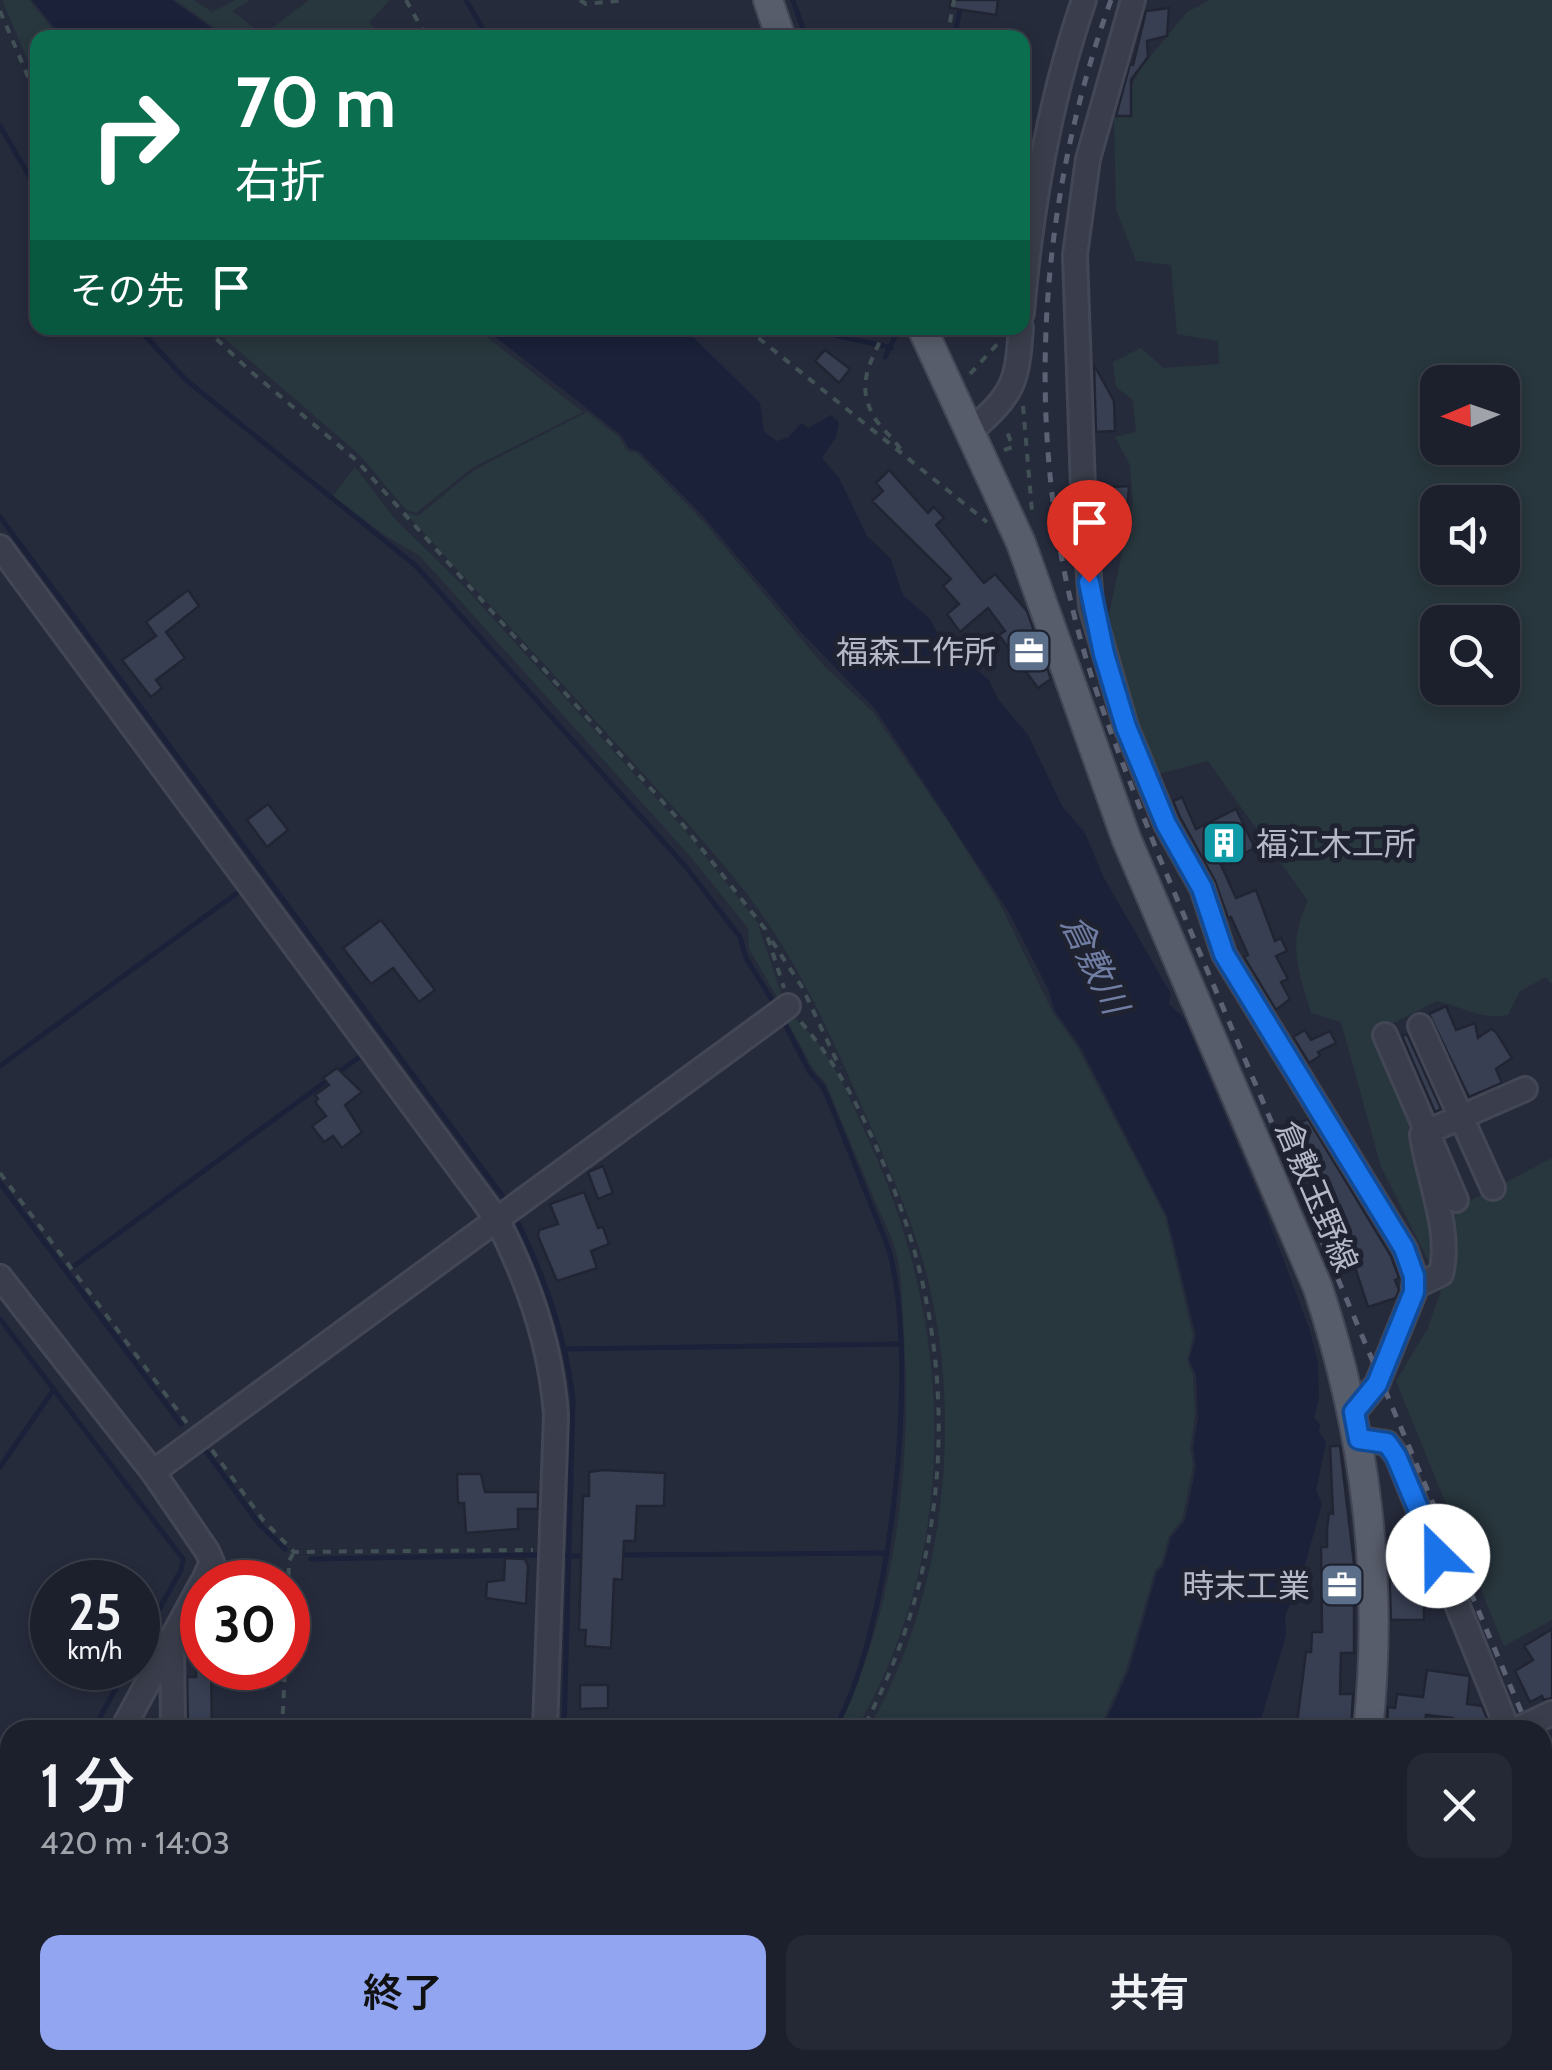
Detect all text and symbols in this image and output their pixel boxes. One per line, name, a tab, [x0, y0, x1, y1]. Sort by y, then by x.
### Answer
text: 70 m	[235, 59, 396, 145]
icon: right	[70, 70, 200, 200]
text: 右折	[235, 154, 325, 208]
icon: arrive	[204, 260, 259, 315]
text: その先	[70, 267, 184, 314]
north arrow	[1420, 365, 1520, 465]
map controls	[1420, 365, 1520, 705]
pin	[1047, 480, 1132, 583]
button: sound	[1420, 485, 1520, 585]
icon: arrive	[1062, 495, 1117, 550]
button: search	[1420, 605, 1520, 705]
office icon: 福森工作所	[1006, 628, 1052, 674]
place label: 福森工作所	[836, 632, 996, 671]
building icon: 福江木工所	[1201, 820, 1247, 866]
place label: 福江木工所	[1256, 824, 1416, 863]
water label: 倉敷川	[1053, 907, 1139, 1024]
street label: 倉敷玉野線	[1268, 1115, 1366, 1277]
position arrow	[1386, 1504, 1490, 1608]
speed limit sign: 30	[180, 1560, 310, 1690]
office icon: 時末工業	[1319, 1562, 1365, 1608]
place label: 時末工業	[1182, 1566, 1310, 1605]
text: 25	[68, 1582, 122, 1643]
text: km/h	[68, 1635, 122, 1665]
text: 1 分	[40, 1749, 135, 1822]
button: close	[1407, 1753, 1512, 1858]
text: 420 m · 14:03	[40, 1823, 230, 1862]
button: 終了	[40, 1935, 766, 2050]
button: 共有	[786, 1935, 1512, 2050]

